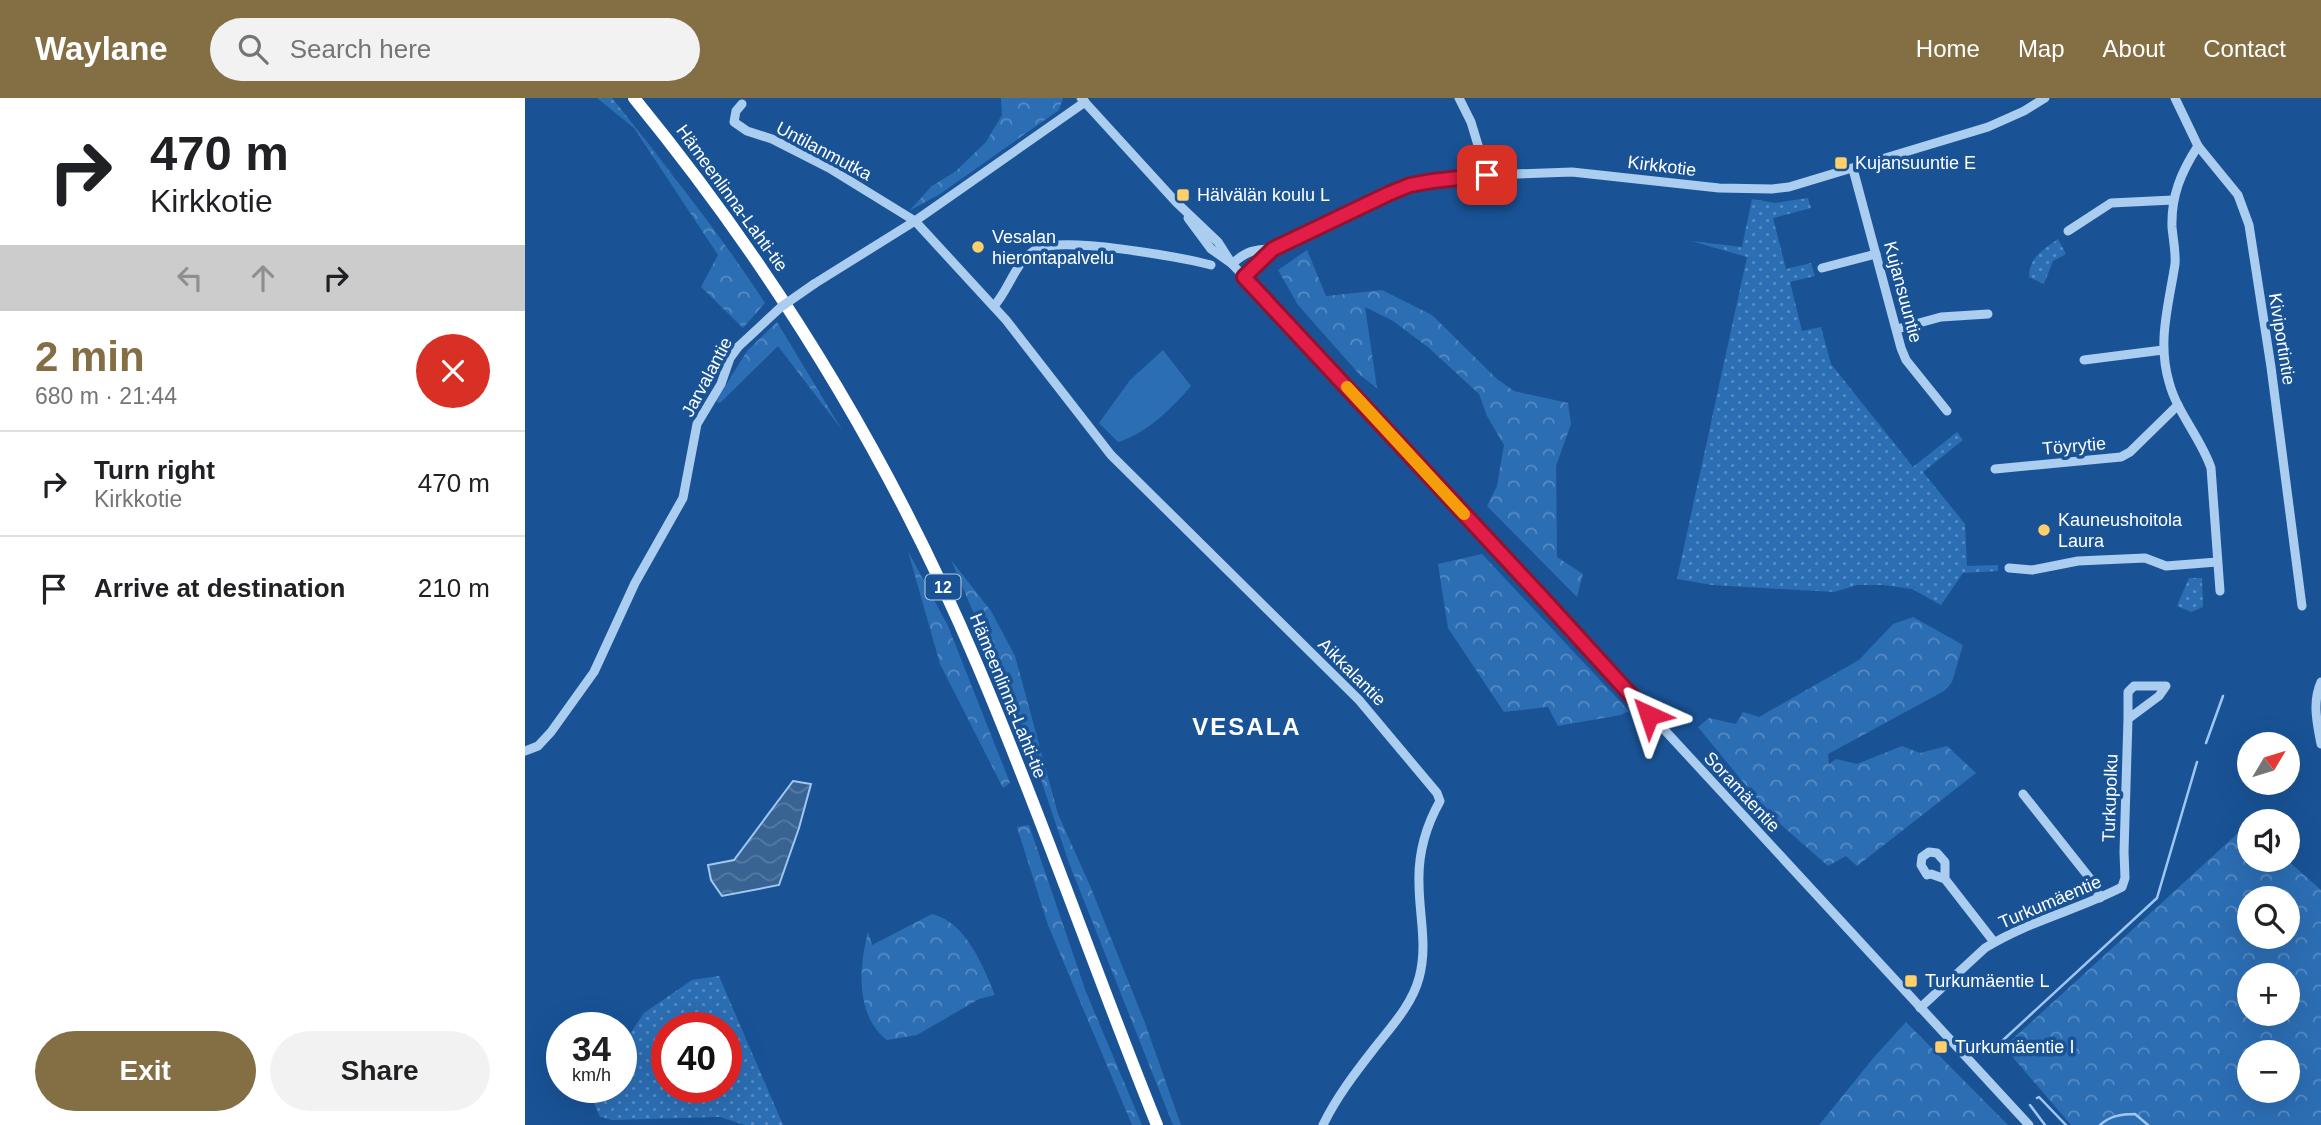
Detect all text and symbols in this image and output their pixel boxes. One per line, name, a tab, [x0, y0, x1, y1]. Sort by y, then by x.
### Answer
search box	[210, 18, 700, 81]
text: Waylane	[35, 30, 168, 67]
icon: search	[234, 30, 272, 68]
text: Search here	[290, 34, 431, 64]
text: Home	[1916, 35, 1980, 62]
text: Map	[2018, 35, 2065, 62]
text: About	[2103, 35, 2165, 62]
text: Contact	[2203, 35, 2286, 62]
street label: Untilanmutka	[773, 118, 876, 185]
street label: Hämeenlinna-Lahti-tie	[672, 121, 792, 275]
icon: right	[35, 126, 126, 217]
text: 470 m	[150, 126, 289, 180]
pin	[1457, 145, 1517, 205]
street label: Kirkkotie	[1627, 152, 1697, 180]
place label: Kujansuuntie E	[1855, 153, 1976, 173]
marker: Kujansuuntie E	[1833, 155, 1849, 171]
icon: arrive	[1468, 156, 1506, 194]
text: Kirkkotie	[150, 183, 273, 219]
place label: Hälvälän koulu L	[1197, 185, 1330, 205]
marker: Hälvälän koulu L	[1175, 187, 1191, 203]
place label: Vesalan hierontapalvelu	[992, 227, 1114, 268]
marker: Vesalan hierontapalvelu	[970, 239, 986, 255]
street label: Kujansuuntie	[1880, 239, 1926, 345]
icon: left	[171, 259, 209, 297]
icon: ahead	[244, 259, 282, 297]
icon: right	[317, 259, 355, 297]
street label: Kiviportintie	[2265, 291, 2299, 387]
text: 2 min	[35, 333, 145, 380]
button: close	[416, 334, 490, 408]
street label: Jarvalantie	[678, 334, 736, 420]
text: 680 m · 21:44	[35, 383, 177, 409]
street label: Töyrytie	[2041, 433, 2107, 459]
text: Turn right	[94, 455, 215, 485]
icon: right	[35, 465, 73, 503]
text: 470 m	[418, 468, 490, 498]
text: Kirkkotie	[94, 486, 182, 512]
place label: Kauneushoitola Laura	[2058, 510, 2183, 551]
marker: Kauneushoitola Laura	[2036, 522, 2052, 538]
icon: arrive	[35, 570, 73, 608]
text: Arrive at destination	[94, 573, 345, 603]
text: 210 m	[418, 573, 490, 603]
road number: 12	[925, 574, 961, 600]
street label: Hämeenlinna-Lahti-tie	[966, 611, 1050, 781]
street label: Aikkalantie	[1314, 634, 1390, 710]
position arrow	[1612, 678, 1686, 752]
district label: VESALA	[1192, 713, 1302, 740]
north arrow	[2237, 732, 2299, 794]
map controls	[2237, 732, 2300, 1103]
street label: Soramäentie	[1700, 748, 1784, 836]
street label: Turkupolku	[2098, 753, 2122, 843]
button: sound	[2237, 809, 2300, 872]
street label: Turkumäentie	[1996, 871, 2104, 933]
button: search	[2237, 886, 2300, 949]
button: +	[2237, 963, 2300, 1026]
place label: Turkumäentie L	[1925, 971, 2049, 991]
marker: Turkumäentie L	[1903, 973, 1919, 989]
speed limit sign: 40	[651, 1012, 742, 1103]
text: 34	[572, 1029, 611, 1068]
button: Exit	[35, 1031, 256, 1111]
button: Share	[270, 1031, 490, 1111]
place label: Turkumäentie I	[1955, 1037, 2074, 1057]
marker: Turkumäentie I	[1933, 1039, 1949, 1055]
button: −	[2237, 1040, 2300, 1103]
text: km/h	[572, 1065, 611, 1085]

